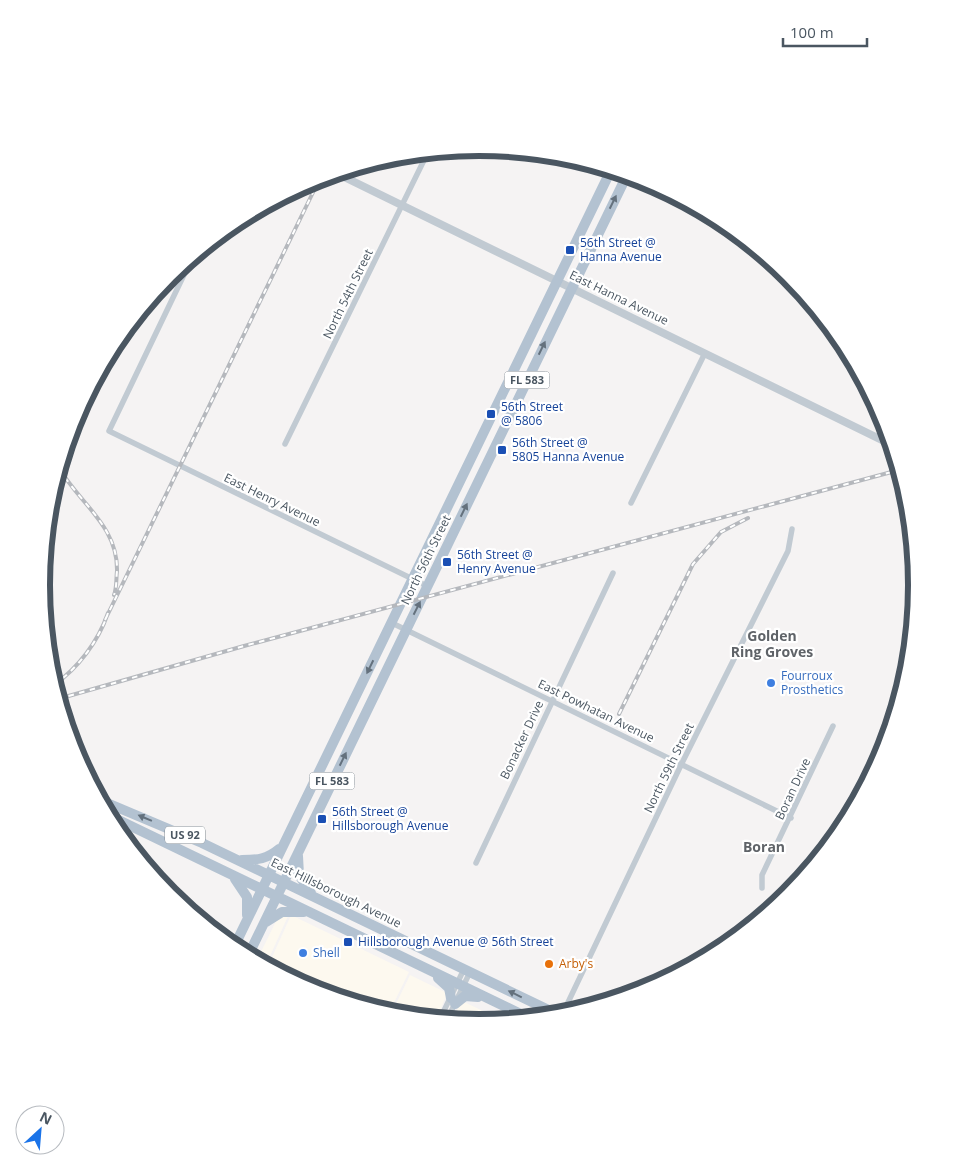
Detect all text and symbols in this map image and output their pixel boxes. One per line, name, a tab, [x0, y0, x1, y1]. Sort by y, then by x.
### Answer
scale bar	[783, 15, 867, 47]
text: 100 m	[790, 22, 834, 42]
one-way arrow	[609, 195, 617, 209]
place label: 56th Street @ Hanna Avenue	[580, 234, 662, 265]
marker: 56th Street @ Hanna Avenue	[564, 244, 576, 256]
street label: North 54th Street	[318, 246, 377, 342]
street label: East Hanna Avenue	[567, 266, 672, 329]
one-way arrow	[538, 341, 546, 356]
road number: FL 583	[504, 372, 550, 388]
place label: 56th Street @ 5806	[501, 398, 563, 429]
marker: 56th Street @ 5806	[485, 408, 497, 420]
place label: 56th Street @ 5805 Hanna Avenue	[512, 434, 625, 465]
marker: 56th Street @ 5805 Hanna Avenue	[496, 444, 508, 456]
street label: East Henry Avenue	[221, 469, 323, 530]
one-way arrow	[460, 503, 468, 517]
street label: North 56th Street	[396, 512, 455, 608]
place label: 56th Street @ Henry Avenue	[457, 546, 536, 577]
marker: 56th Street @ Henry Avenue	[441, 556, 453, 568]
one-way arrow	[413, 601, 421, 615]
district label: Golden Ring Groves	[731, 626, 813, 661]
one-way arrow	[366, 660, 374, 674]
place label: Fourroux Prosthetics	[781, 667, 843, 698]
street label: East Powhatan Avenue	[535, 675, 657, 746]
marker: Fourroux Prosthetics	[765, 677, 777, 689]
street label: Bonacker Drive	[496, 697, 547, 782]
street label: North 59th Street	[639, 720, 698, 816]
one-way arrow	[339, 752, 347, 766]
street label: Boran Drive	[771, 755, 814, 822]
road number: FL 583	[310, 772, 354, 789]
place label: 56th Street @ Hillsborough Avenue	[332, 803, 449, 834]
marker: 56th Street @ Hillsborough Avenue	[316, 813, 328, 825]
one-way arrow	[138, 814, 152, 822]
road number: US 92	[165, 826, 205, 844]
district label: Boran	[743, 837, 785, 856]
street label: East Hillsborough Avenue	[268, 854, 404, 932]
place label: Hillsborough Avenue @ 56th Street	[358, 933, 553, 950]
marker: Hillsborough Avenue @ 56th Street	[342, 936, 354, 948]
place label: Shell	[313, 944, 340, 961]
marker: Shell	[297, 947, 309, 959]
place label: Arby's	[559, 955, 593, 972]
marker: Arby's	[543, 958, 555, 970]
one-way arrow	[508, 990, 522, 998]
north arrow	[15, 1105, 65, 1155]
text: N	[37, 1107, 55, 1129]

